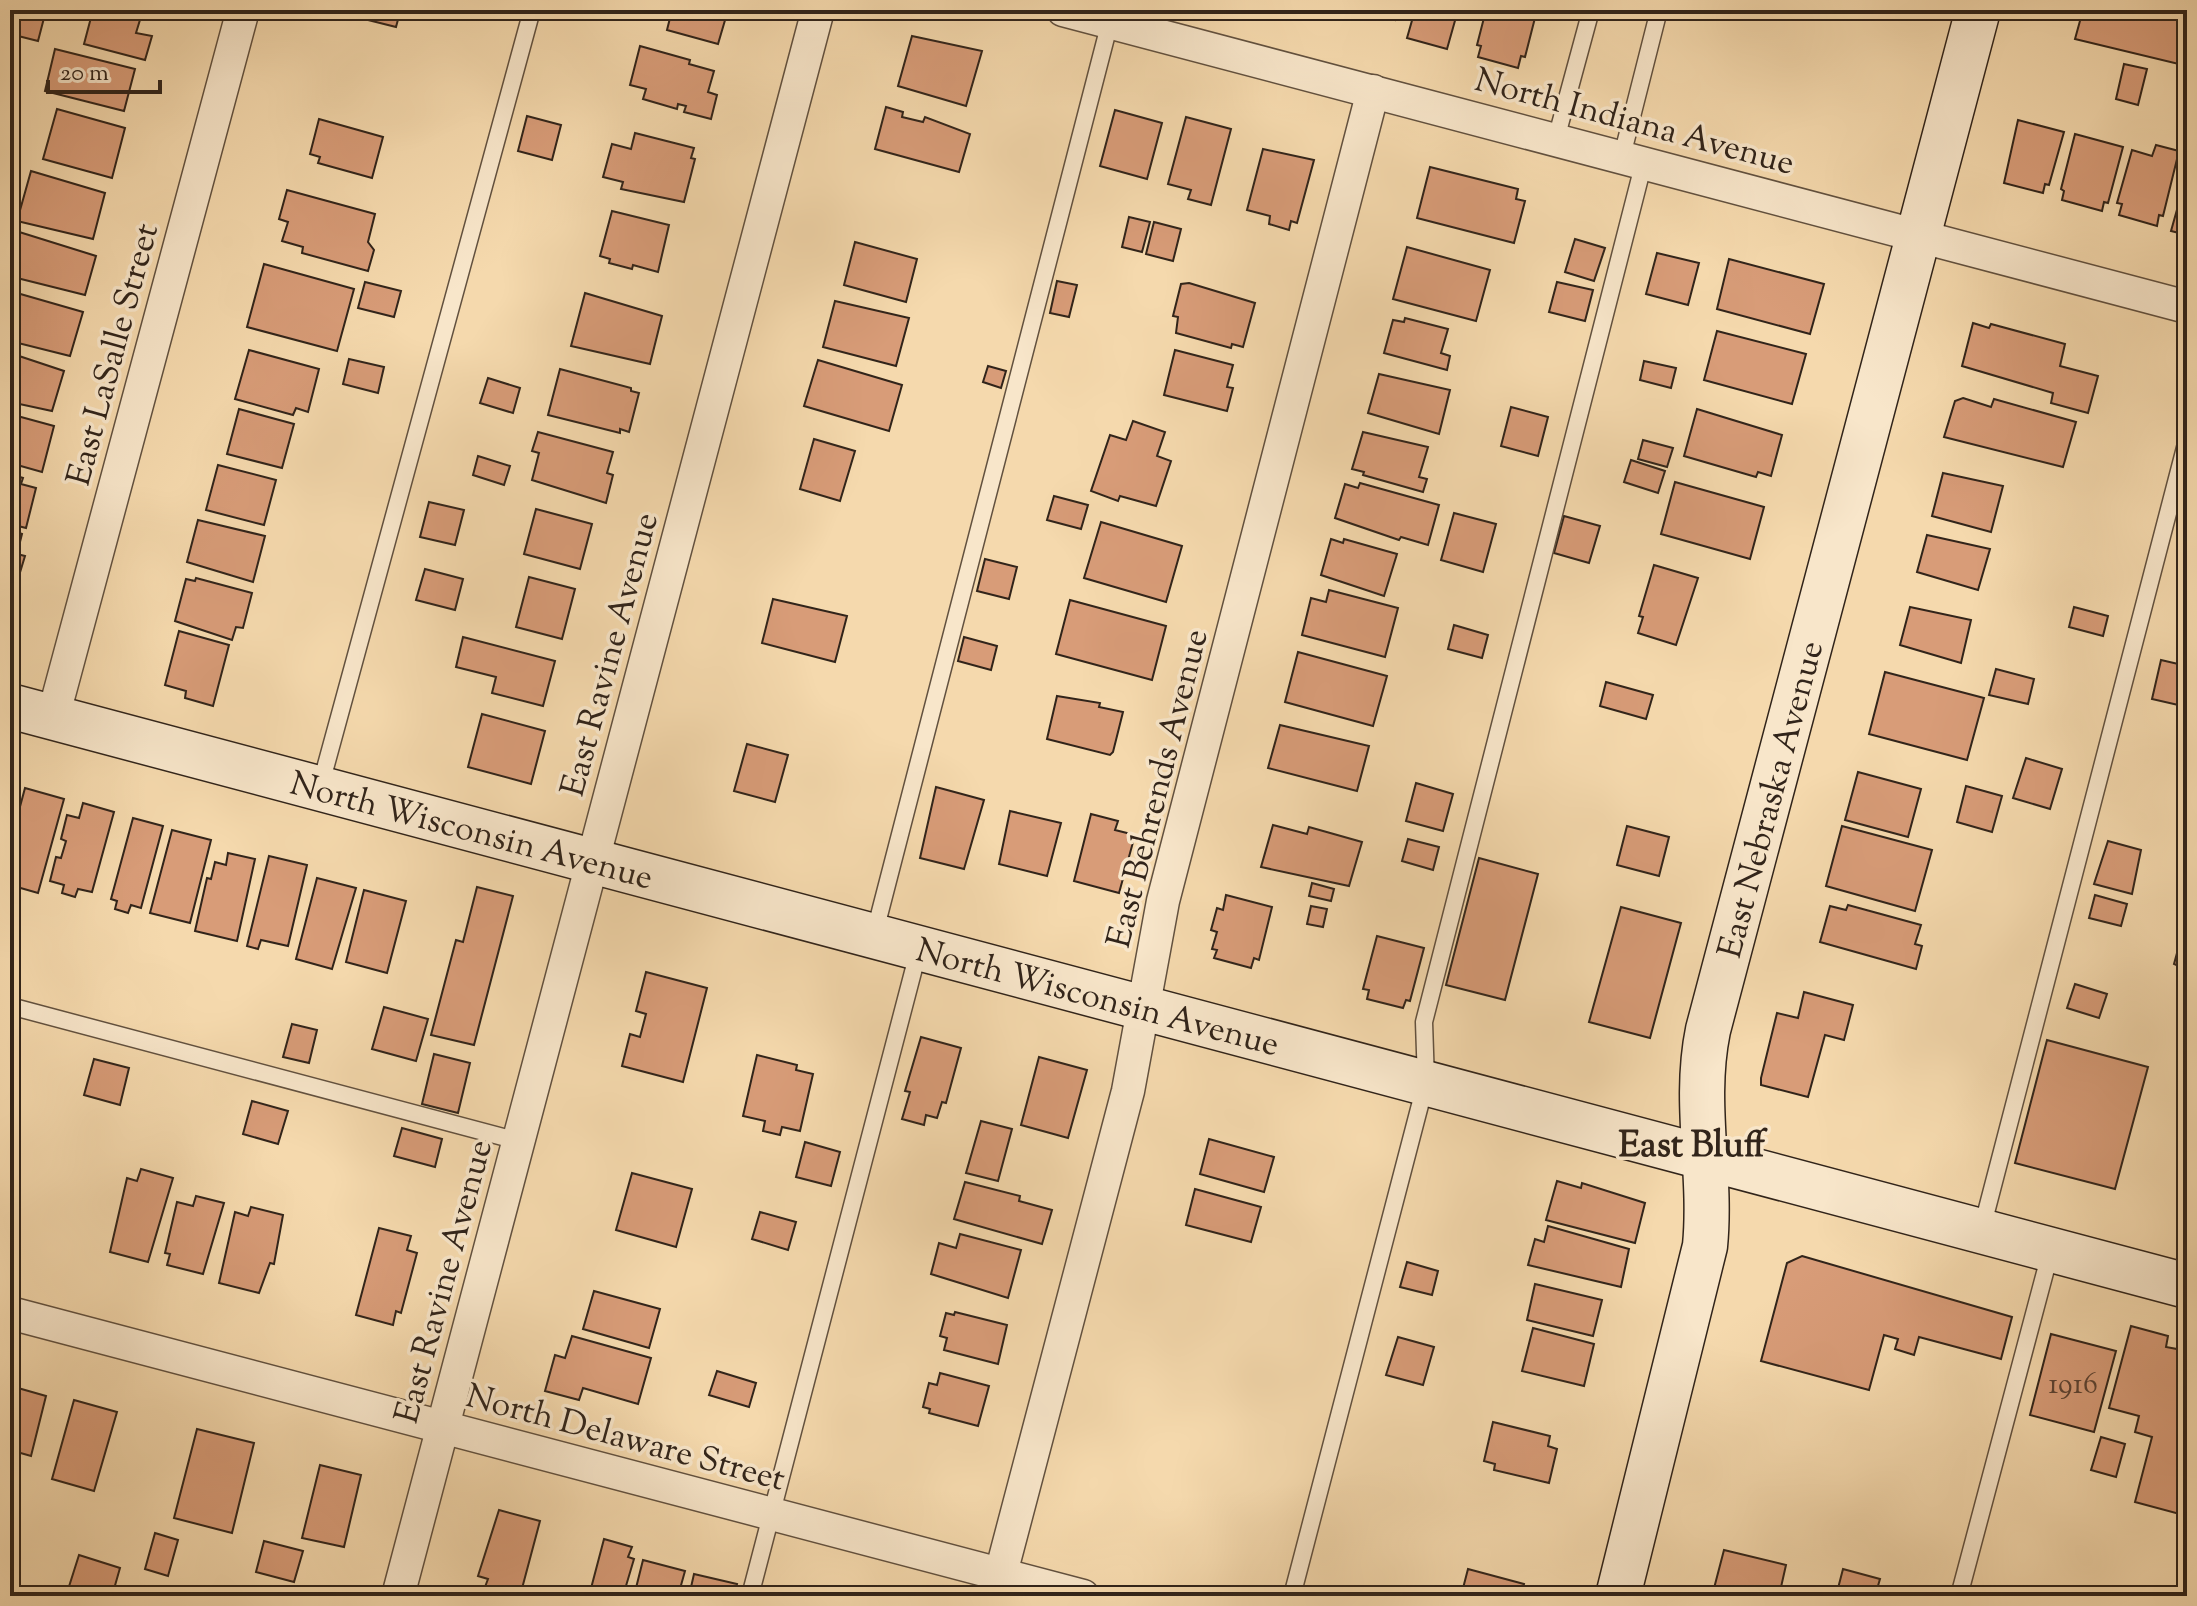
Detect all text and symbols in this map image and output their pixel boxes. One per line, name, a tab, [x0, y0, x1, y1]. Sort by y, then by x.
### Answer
scale bar	[48, 44, 160, 94]
text: 20 m	[60, 57, 109, 91]
street label: North Indiana Avenue	[1469, 57, 1799, 190]
street label: East LaSalle Street	[56, 218, 173, 491]
street label: East Ravine Avenue	[550, 508, 673, 802]
street label: East Behrends Avenue	[1096, 624, 1223, 953]
street label: East Nebraska Avenue	[1707, 636, 1838, 964]
street label: North Wisconsin Avenue	[284, 761, 658, 904]
street label: North Wisconsin Avenue	[910, 927, 1284, 1071]
district label: East Bluff	[1618, 1121, 1768, 1173]
street label: East Ravine Avenue	[384, 1135, 507, 1429]
house number: 1916	[2048, 1364, 2098, 1407]
street label: North Delaware Street	[460, 1373, 790, 1506]

